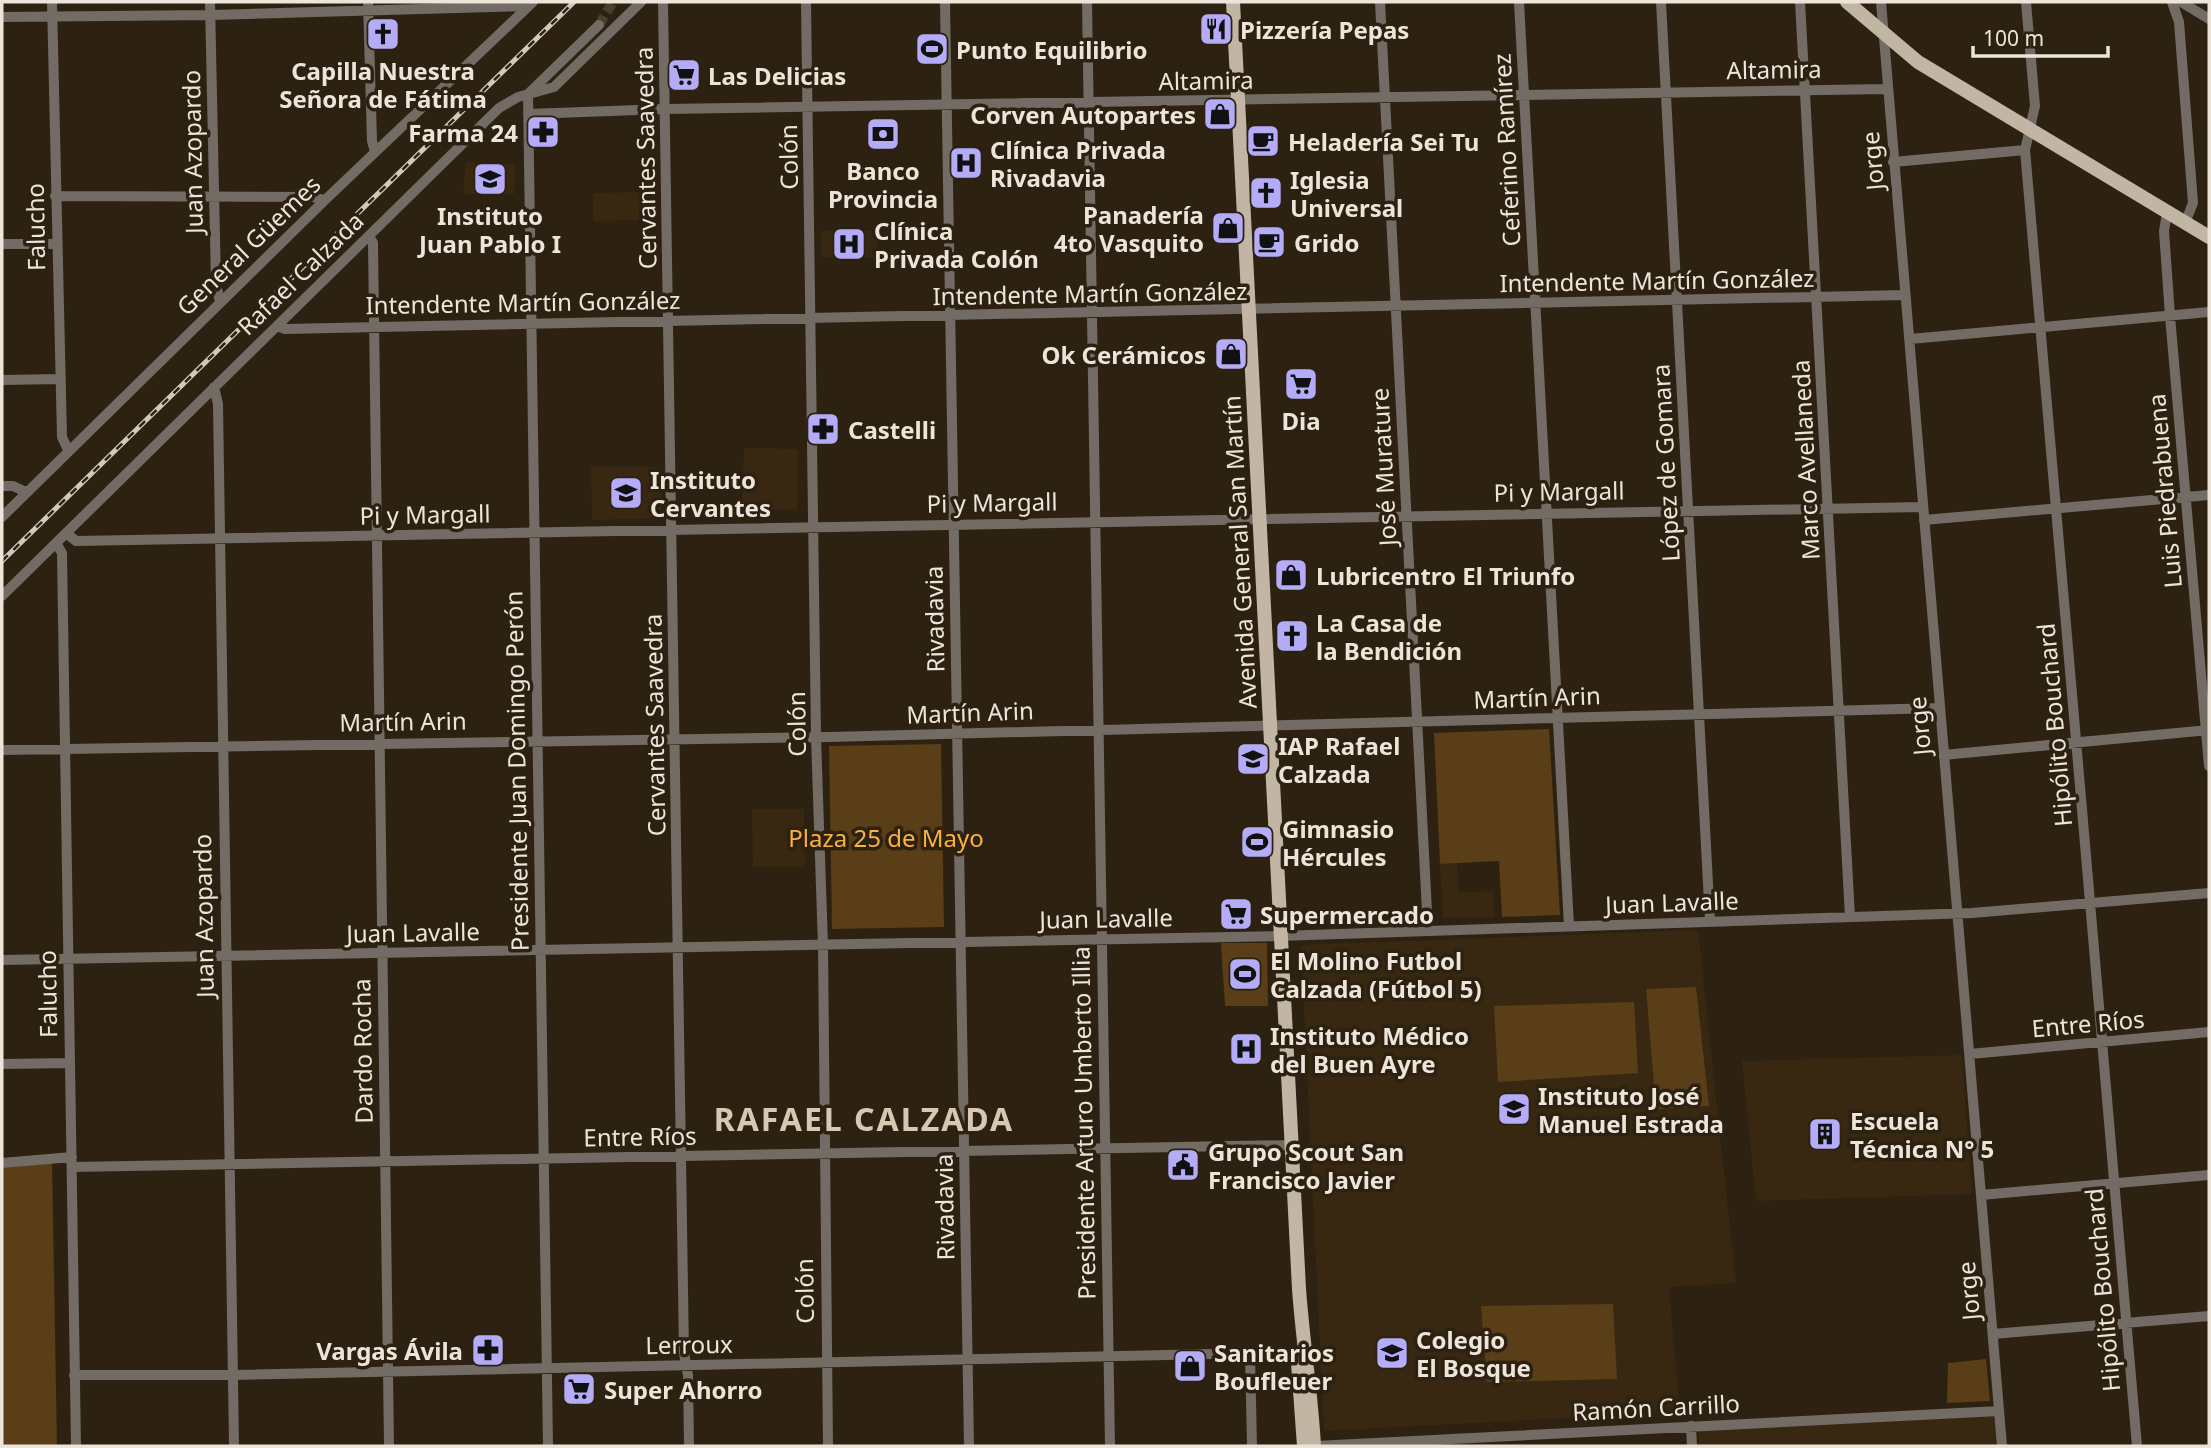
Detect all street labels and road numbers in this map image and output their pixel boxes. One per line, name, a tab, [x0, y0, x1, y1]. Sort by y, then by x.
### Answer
street label: Cervantes Saavedra	[627, 46, 663, 270]
street label: Altamira	[1726, 52, 1822, 86]
street label: Ceferino Ramírez	[1484, 53, 1528, 247]
street label: Altamira	[1158, 63, 1254, 97]
street label: Juan Azopardo	[174, 70, 210, 236]
street label: Colón	[771, 124, 805, 190]
street label: Jorge	[1853, 130, 1891, 194]
street label: General Güemes	[169, 168, 327, 322]
street label: Falucho	[18, 183, 52, 271]
street label: Rafael Calzada	[230, 204, 370, 342]
street label: Intendente Martín González	[1499, 261, 1815, 299]
street label: Intendente Martín González	[932, 274, 1248, 312]
street label: Intendente Martín González	[365, 283, 681, 321]
street label: Marco Avellaneda	[1783, 359, 1827, 561]
street label: López de Gomara	[1643, 363, 1687, 563]
street label: José Murature	[1362, 387, 1404, 549]
street label: Luis Piedrabuena	[2139, 393, 2189, 589]
street label: Avenida General San Martín	[1214, 394, 1264, 710]
street label: Pi y Margall	[1493, 473, 1625, 509]
street label: Pi y Margall	[926, 484, 1058, 520]
street label: Pi y Margall	[359, 496, 491, 532]
street label: Rivadavia	[917, 565, 951, 673]
street label: Presidente Juan Domingo Perón	[496, 590, 536, 952]
street label: Cervantes Saavedra	[636, 613, 672, 837]
street label: Hipólito Bouchard	[2029, 622, 2079, 828]
street label: Martín Arin	[1473, 678, 1601, 716]
street label: Colón	[779, 691, 813, 757]
street label: Martín Arin	[906, 693, 1034, 731]
street label: Jorge	[1900, 695, 1938, 759]
street label: Martín Arin	[339, 703, 467, 739]
street label: Juan Azopardo	[185, 834, 221, 1000]
street label: Juan Lavalle	[1603, 883, 1739, 921]
street label: Juan Lavalle	[1037, 900, 1173, 936]
street label: Juan Lavalle	[344, 914, 480, 950]
street label: Presidente Arturo Umberto Illia	[1063, 946, 1103, 1300]
street label: Falucho	[30, 950, 64, 1038]
street label: Dardo Rocha	[344, 978, 380, 1124]
street label: Entre Ríos	[2030, 1002, 2146, 1044]
street label: Entre Ríos	[583, 1119, 697, 1153]
street label: Rivadavia	[927, 1153, 961, 1261]
street label: Hipólito Bouchard	[2077, 1187, 2127, 1393]
street label: Colón	[787, 1258, 821, 1324]
street label: Jorge	[1949, 1260, 1987, 1324]
street label: Lerroux	[645, 1327, 733, 1361]
street label: Ramón Carrillo	[1571, 1386, 1741, 1428]

